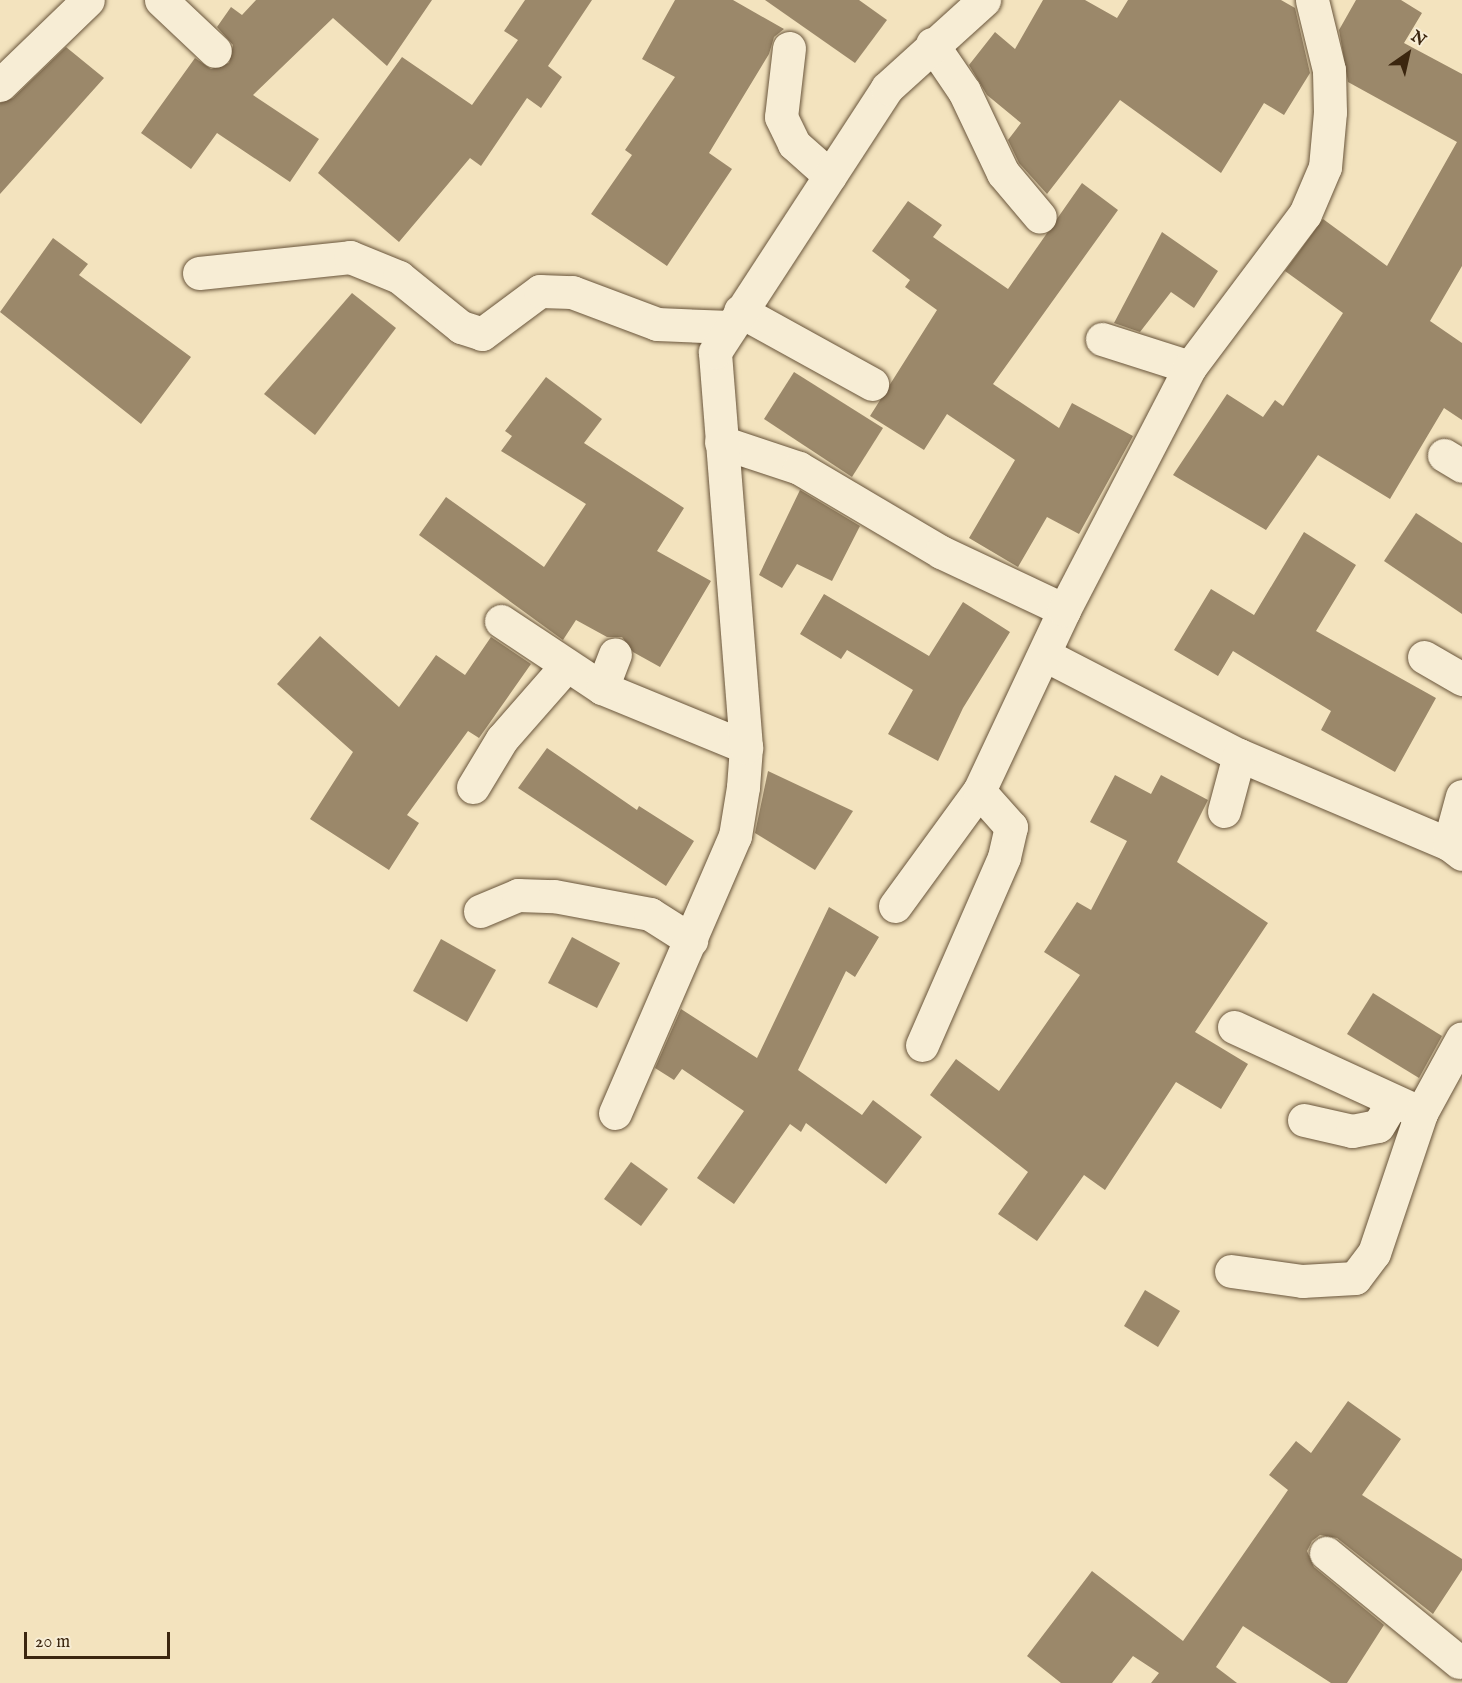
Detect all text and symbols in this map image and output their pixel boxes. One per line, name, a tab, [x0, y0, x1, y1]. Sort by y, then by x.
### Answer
north arrow	[1378, 24, 1438, 84]
text: N	[1407, 27, 1429, 51]
scale bar	[27, 1620, 172, 1658]
text: 20 m	[35, 1631, 70, 1654]

